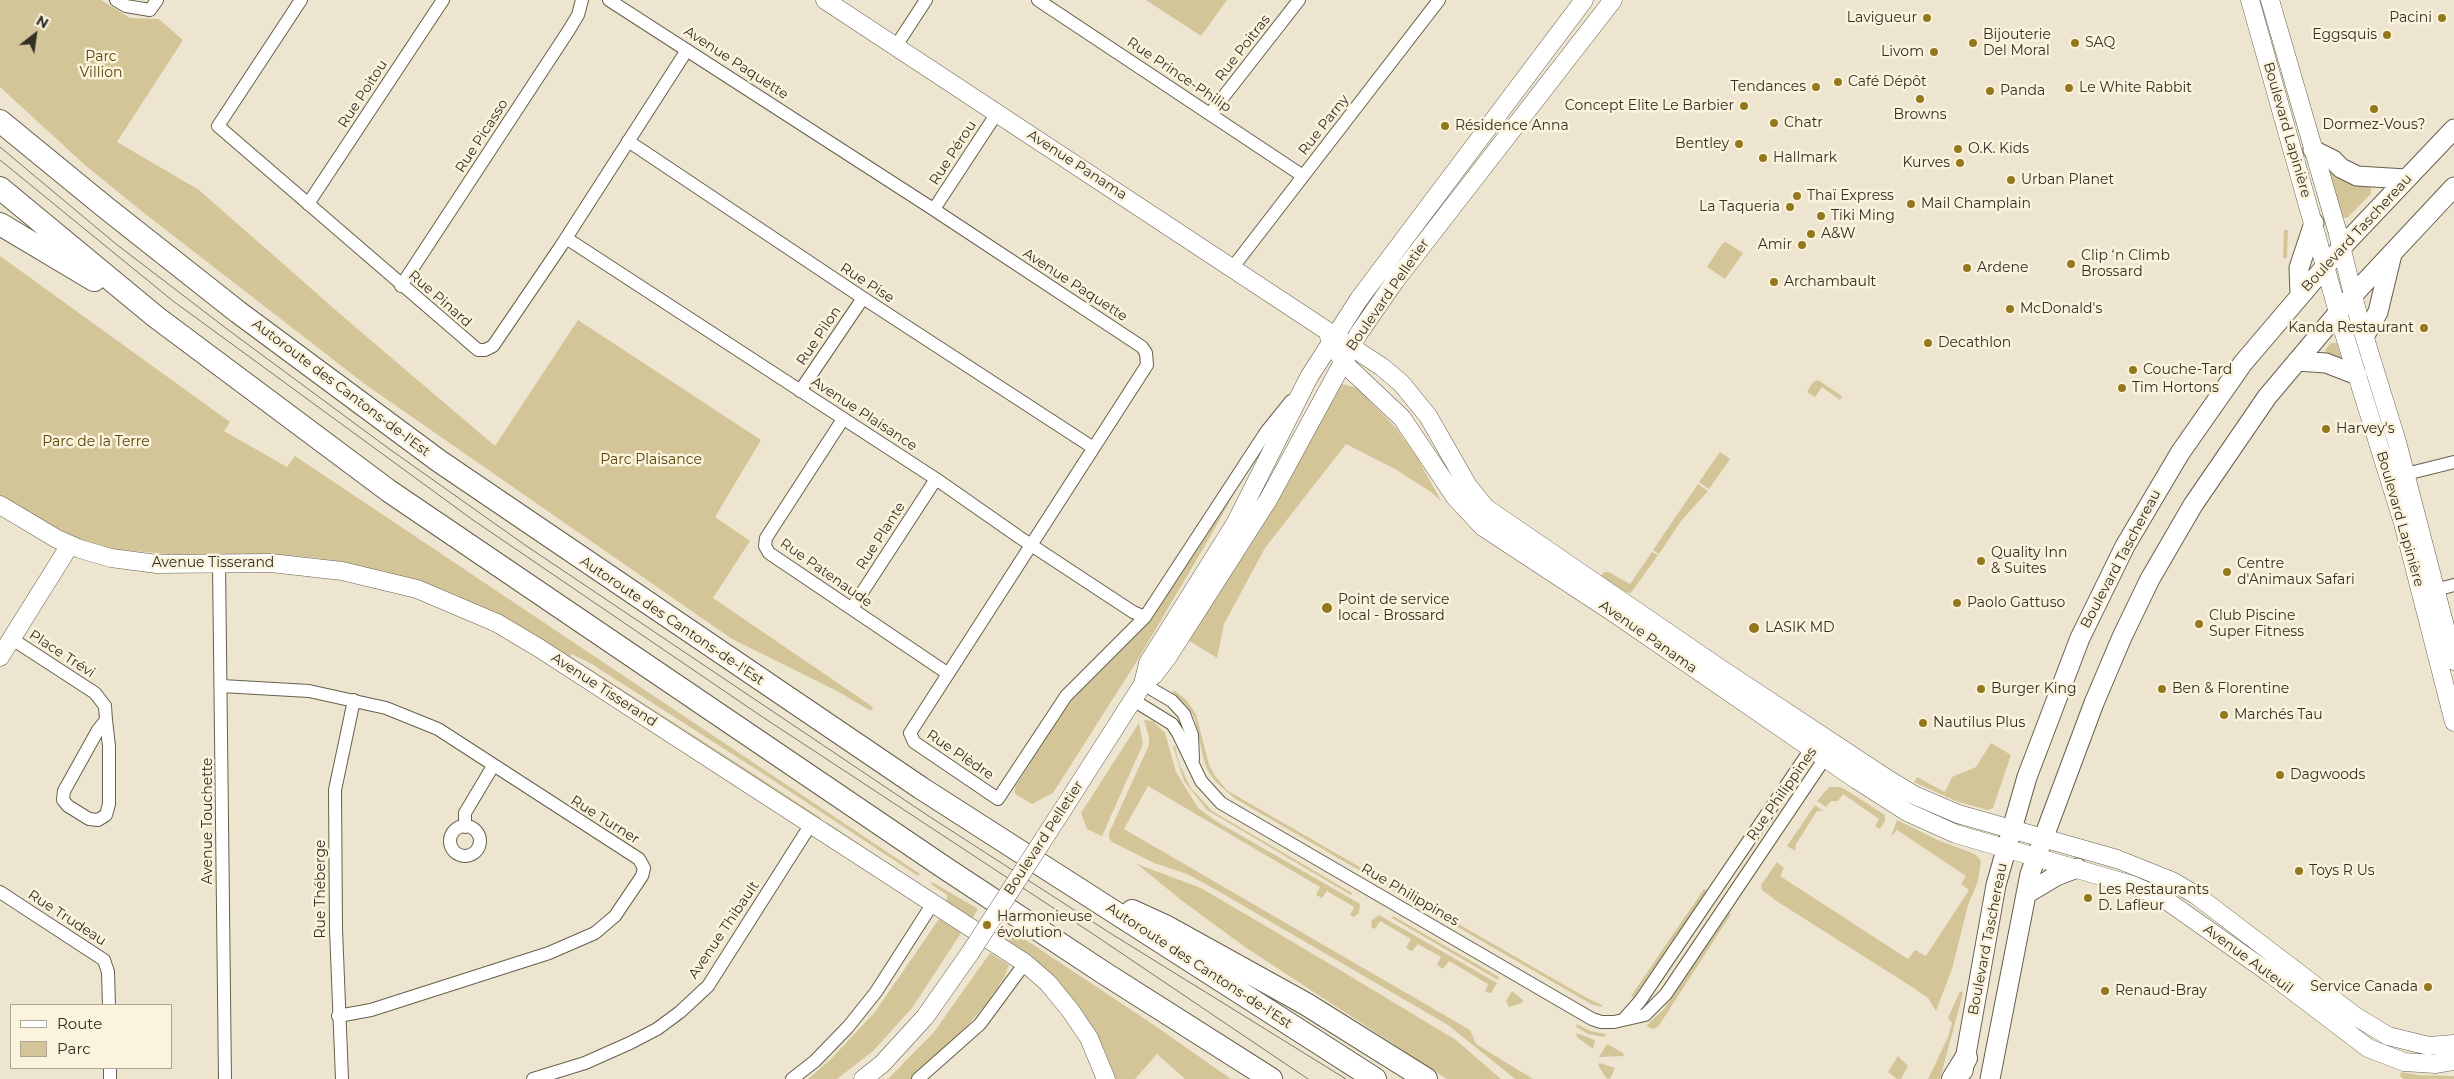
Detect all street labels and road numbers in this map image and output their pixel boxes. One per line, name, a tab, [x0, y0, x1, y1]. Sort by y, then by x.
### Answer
street label: Rue Poitras	[1212, 11, 1274, 85]
street label: Avenue Paquette	[681, 23, 791, 103]
street label: Rue Prince-Philip	[1124, 34, 1234, 116]
street label: Rue Poitou	[335, 57, 391, 131]
street label: Boulevard Lapinière	[2260, 60, 2314, 200]
street label: Rue Parny	[1295, 91, 1353, 159]
street label: Rue Picasso	[452, 96, 512, 176]
street label: Rue Pérou	[926, 118, 980, 188]
street label: Avenue Panama	[1024, 127, 1130, 203]
street label: Boulevard Taschereau	[2298, 171, 2416, 295]
street label: Boulevard Pelletier	[1343, 236, 1433, 354]
street label: Avenue Paquette	[1020, 245, 1130, 325]
street label: Rue Pise	[837, 259, 897, 307]
street label: Rue Pinard	[405, 267, 475, 331]
street label: Rue Pilon	[793, 303, 845, 369]
street label: Autoroute des Cantons-de-l'Est	[249, 316, 433, 460]
street label: Avenue Plaisance	[808, 373, 920, 455]
street label: Boulevard Lapinière	[2373, 449, 2427, 589]
street label: Boulevard Taschereau	[2077, 487, 2165, 631]
street label: Rue Plante	[853, 499, 909, 573]
street label: Rue Patenaude	[777, 535, 875, 611]
street label: Autoroute des Cantons-de-l'Est	[577, 553, 767, 689]
street label: Avenue Tisserand	[152, 555, 274, 571]
street label: Avenue Panama	[1596, 597, 1700, 677]
street label: Place Trévi	[26, 627, 98, 681]
street label: Avenue Tisserand	[548, 650, 660, 730]
street label: Rue Plèdre	[923, 726, 997, 784]
street label: Rue Philippines	[1744, 744, 1820, 844]
street label: Avenue Touchette	[200, 757, 216, 885]
street label: Boulevard Pelletier	[1001, 778, 1087, 898]
street label: Rue Turner	[567, 792, 643, 848]
street label: Rue Théberge	[313, 839, 329, 939]
street label: Rue Philippines	[1358, 860, 1462, 930]
street label: Boulevard Taschereau	[1965, 861, 2011, 1017]
street label: Avenue Thibault	[685, 878, 763, 982]
street label: Rue Trudeau	[25, 886, 109, 950]
street label: Autoroute des Cantons-de-l'Est	[1103, 899, 1295, 1033]
street label: Avenue Auteuil	[2200, 921, 2296, 997]

